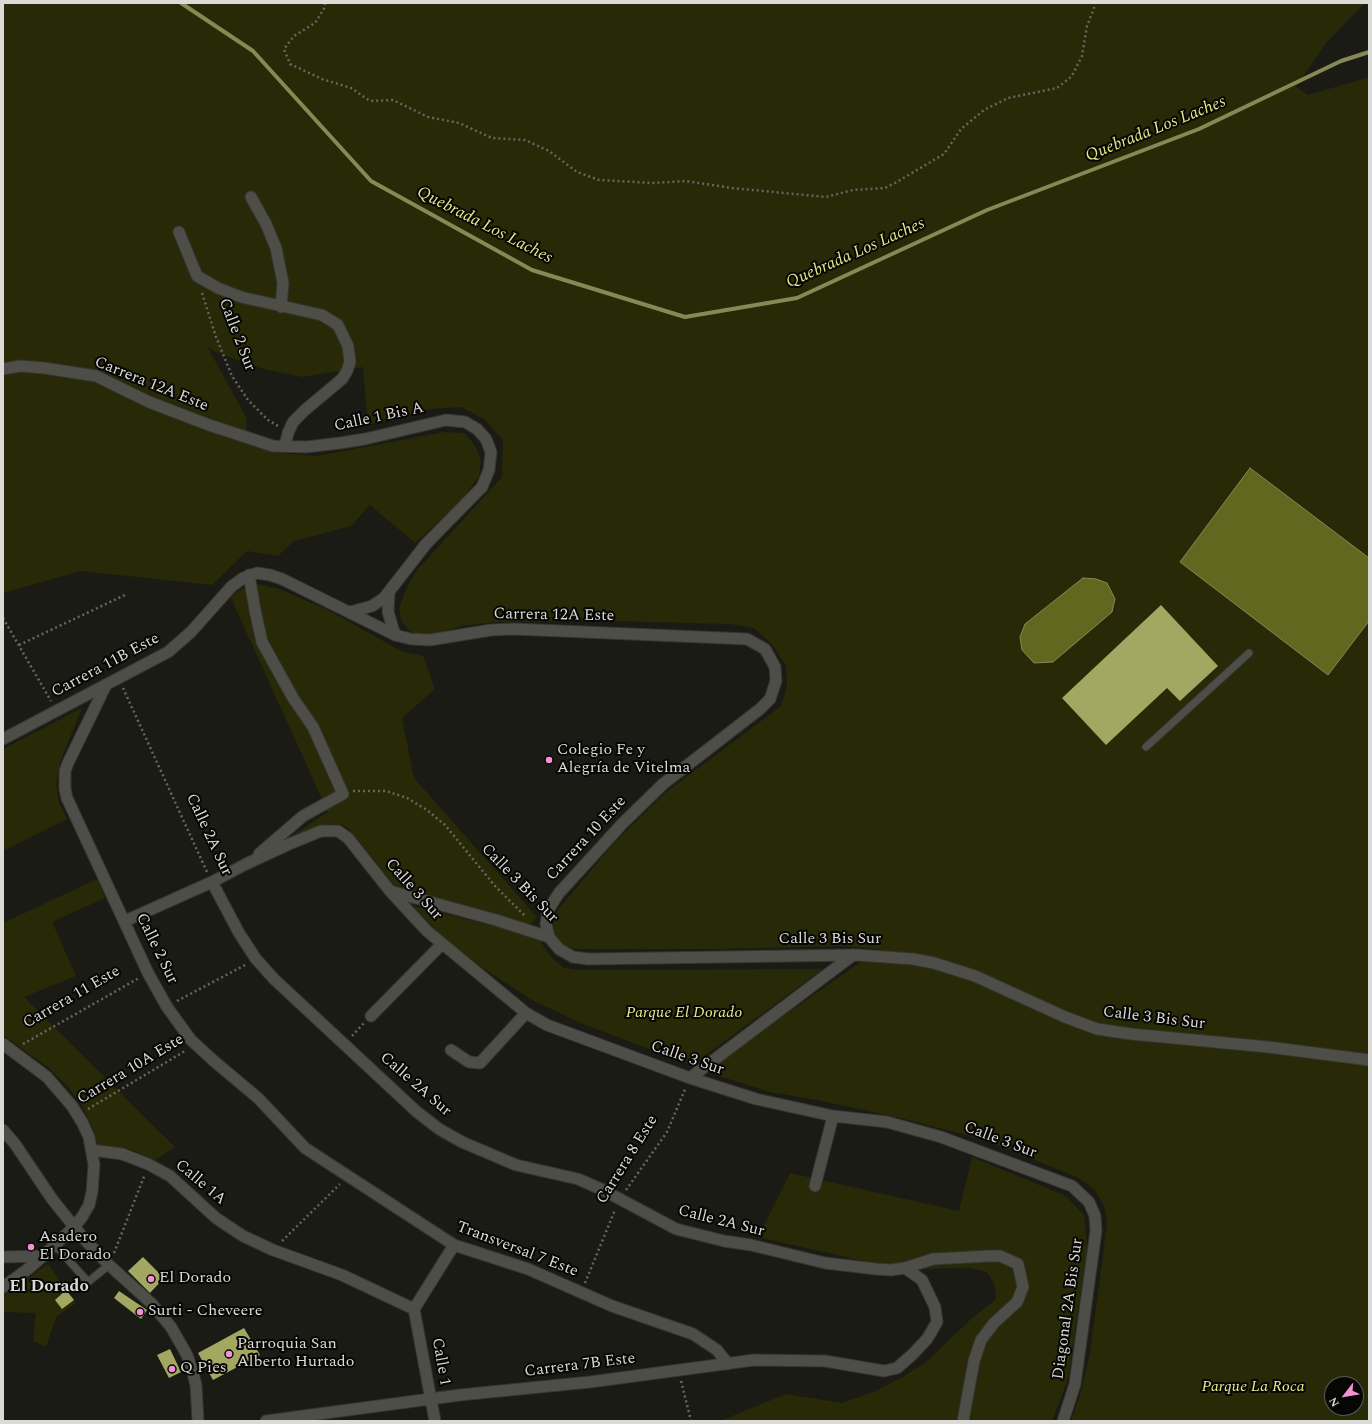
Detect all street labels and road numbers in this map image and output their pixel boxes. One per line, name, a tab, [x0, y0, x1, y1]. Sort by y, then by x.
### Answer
street label: Calle 2 Sur	[213, 296, 259, 374]
street label: Carrera 12A Este	[91, 353, 211, 417]
street label: Calle 1 Bis A	[333, 399, 425, 437]
street label: Carrera 12A Este	[493, 605, 615, 627]
street label: Carrera 11B Este	[49, 630, 163, 702]
street label: Calle 2A Sur	[181, 791, 235, 879]
street label: Carrera 10 Este	[543, 793, 631, 885]
street label: Calle 3 Bis Sur	[476, 840, 562, 928]
street label: Calle 3 Sur	[380, 855, 446, 925]
street label: Calle 2 Sur	[131, 910, 181, 988]
street label: Calle 3 Bis Sur	[779, 930, 881, 950]
street label: Carrera 11 Este	[20, 962, 124, 1034]
street label: Calle 3 Bis Sur	[1102, 1003, 1206, 1035]
street label: Carrera 10A Este	[74, 1031, 188, 1109]
street label: Calle 3 Sur	[648, 1037, 726, 1081]
street label: Calle 2A Sur	[375, 1049, 455, 1121]
street label: Carrera 8 Este	[593, 1112, 663, 1208]
street label: Calle 3 Sur	[961, 1118, 1039, 1164]
street label: Calle 1A	[171, 1156, 229, 1210]
street label: Calle 2A Sur	[676, 1202, 766, 1242]
street label: Transversal 7 Este	[454, 1218, 580, 1282]
street label: Diagonal 2A Bis Sur	[1050, 1237, 1088, 1381]
street label: Calle 1	[426, 1336, 454, 1388]
street label: Carrera 7B Este	[524, 1350, 636, 1382]

